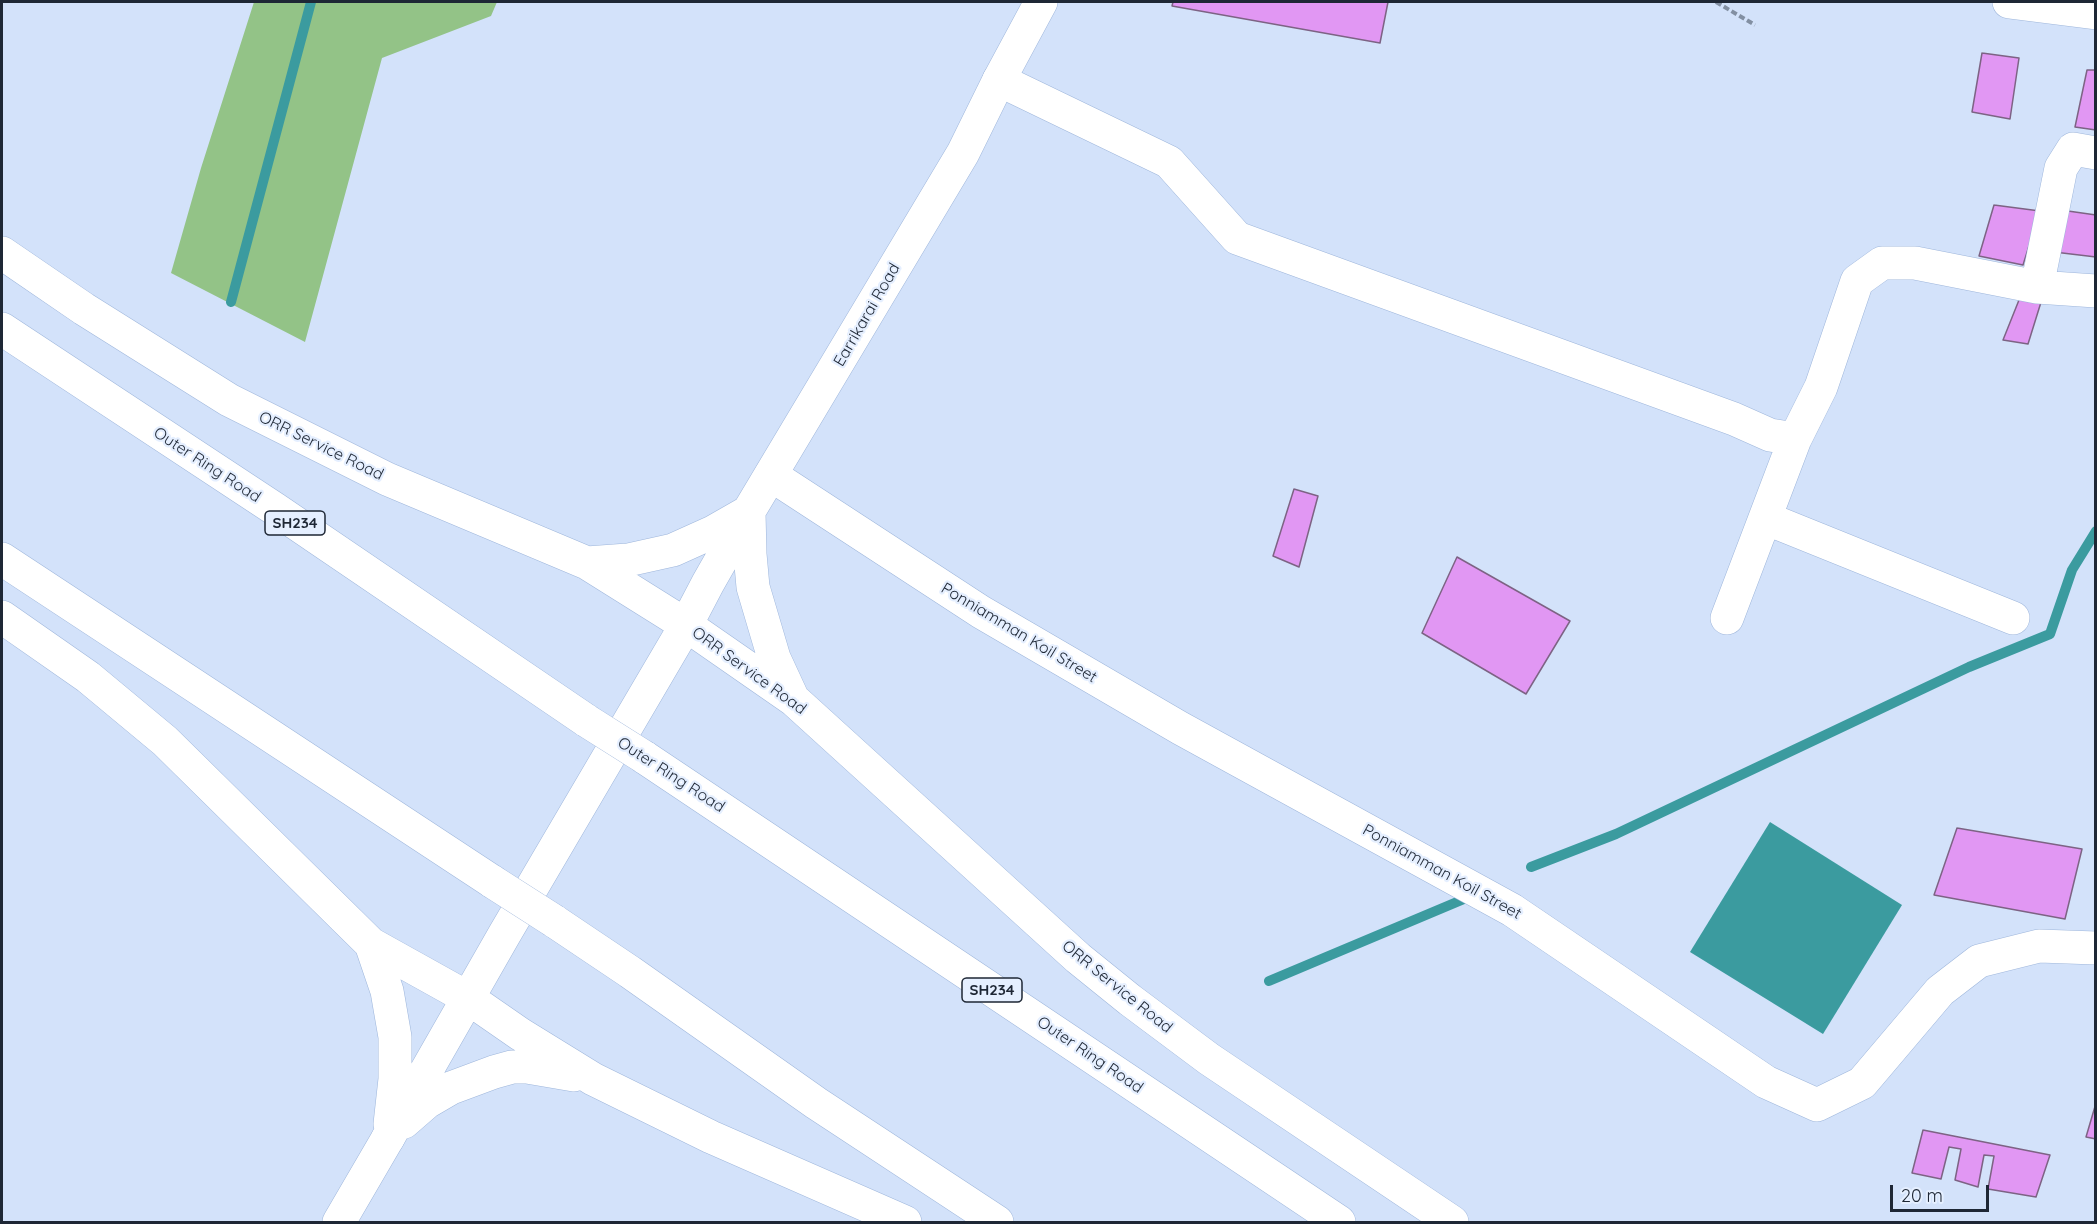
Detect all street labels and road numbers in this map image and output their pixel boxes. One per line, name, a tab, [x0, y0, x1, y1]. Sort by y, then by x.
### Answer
street label: Earrikarai Road	[830, 260, 904, 370]
street label: ORR Service Road	[256, 407, 386, 485]
street label: Outer Ring Road	[150, 423, 264, 507]
road number: SH234	[265, 511, 325, 535]
street label: Ponniamman Koil Street	[938, 579, 1100, 687]
street label: ORR Service Road	[688, 623, 810, 719]
street label: Outer Ring Road	[614, 733, 728, 817]
street label: Ponniamman Koil Street	[1359, 820, 1525, 924]
street label: ORR Service Road	[1058, 937, 1176, 1037]
road number: SH234	[962, 978, 1022, 1002]
street label: Outer Ring Road	[1033, 1012, 1147, 1098]

